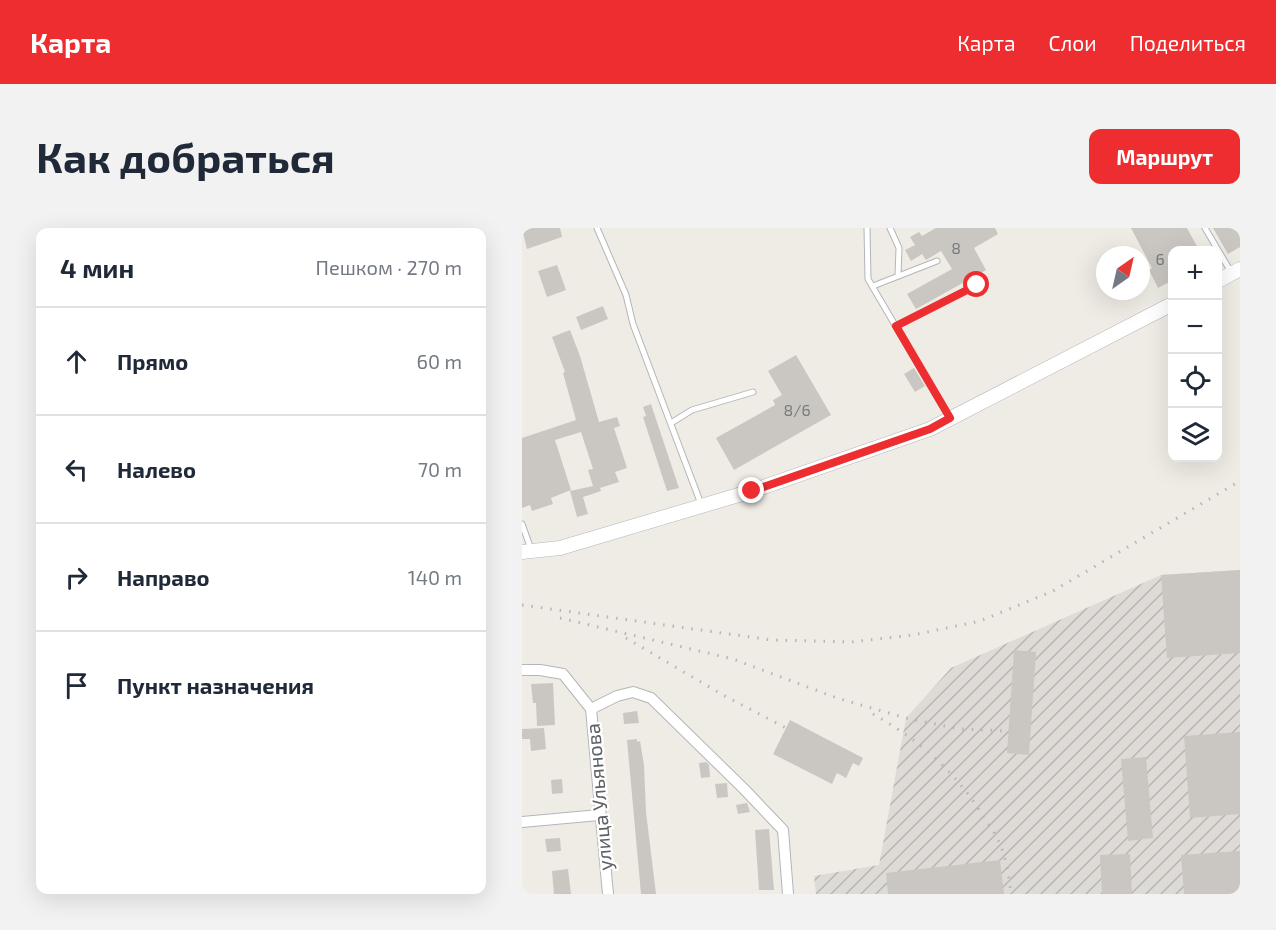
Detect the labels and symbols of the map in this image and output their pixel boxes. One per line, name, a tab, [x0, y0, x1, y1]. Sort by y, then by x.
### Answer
house number: 8	[951, 238, 961, 257]
north arrow	[1096, 246, 1150, 300]
house number: 6	[1155, 249, 1165, 268]
route start	[963, 271, 989, 297]
house number: 8/6	[783, 400, 811, 419]
route end	[738, 477, 764, 503]
street label: улица Ульянова	[580, 722, 617, 872]

